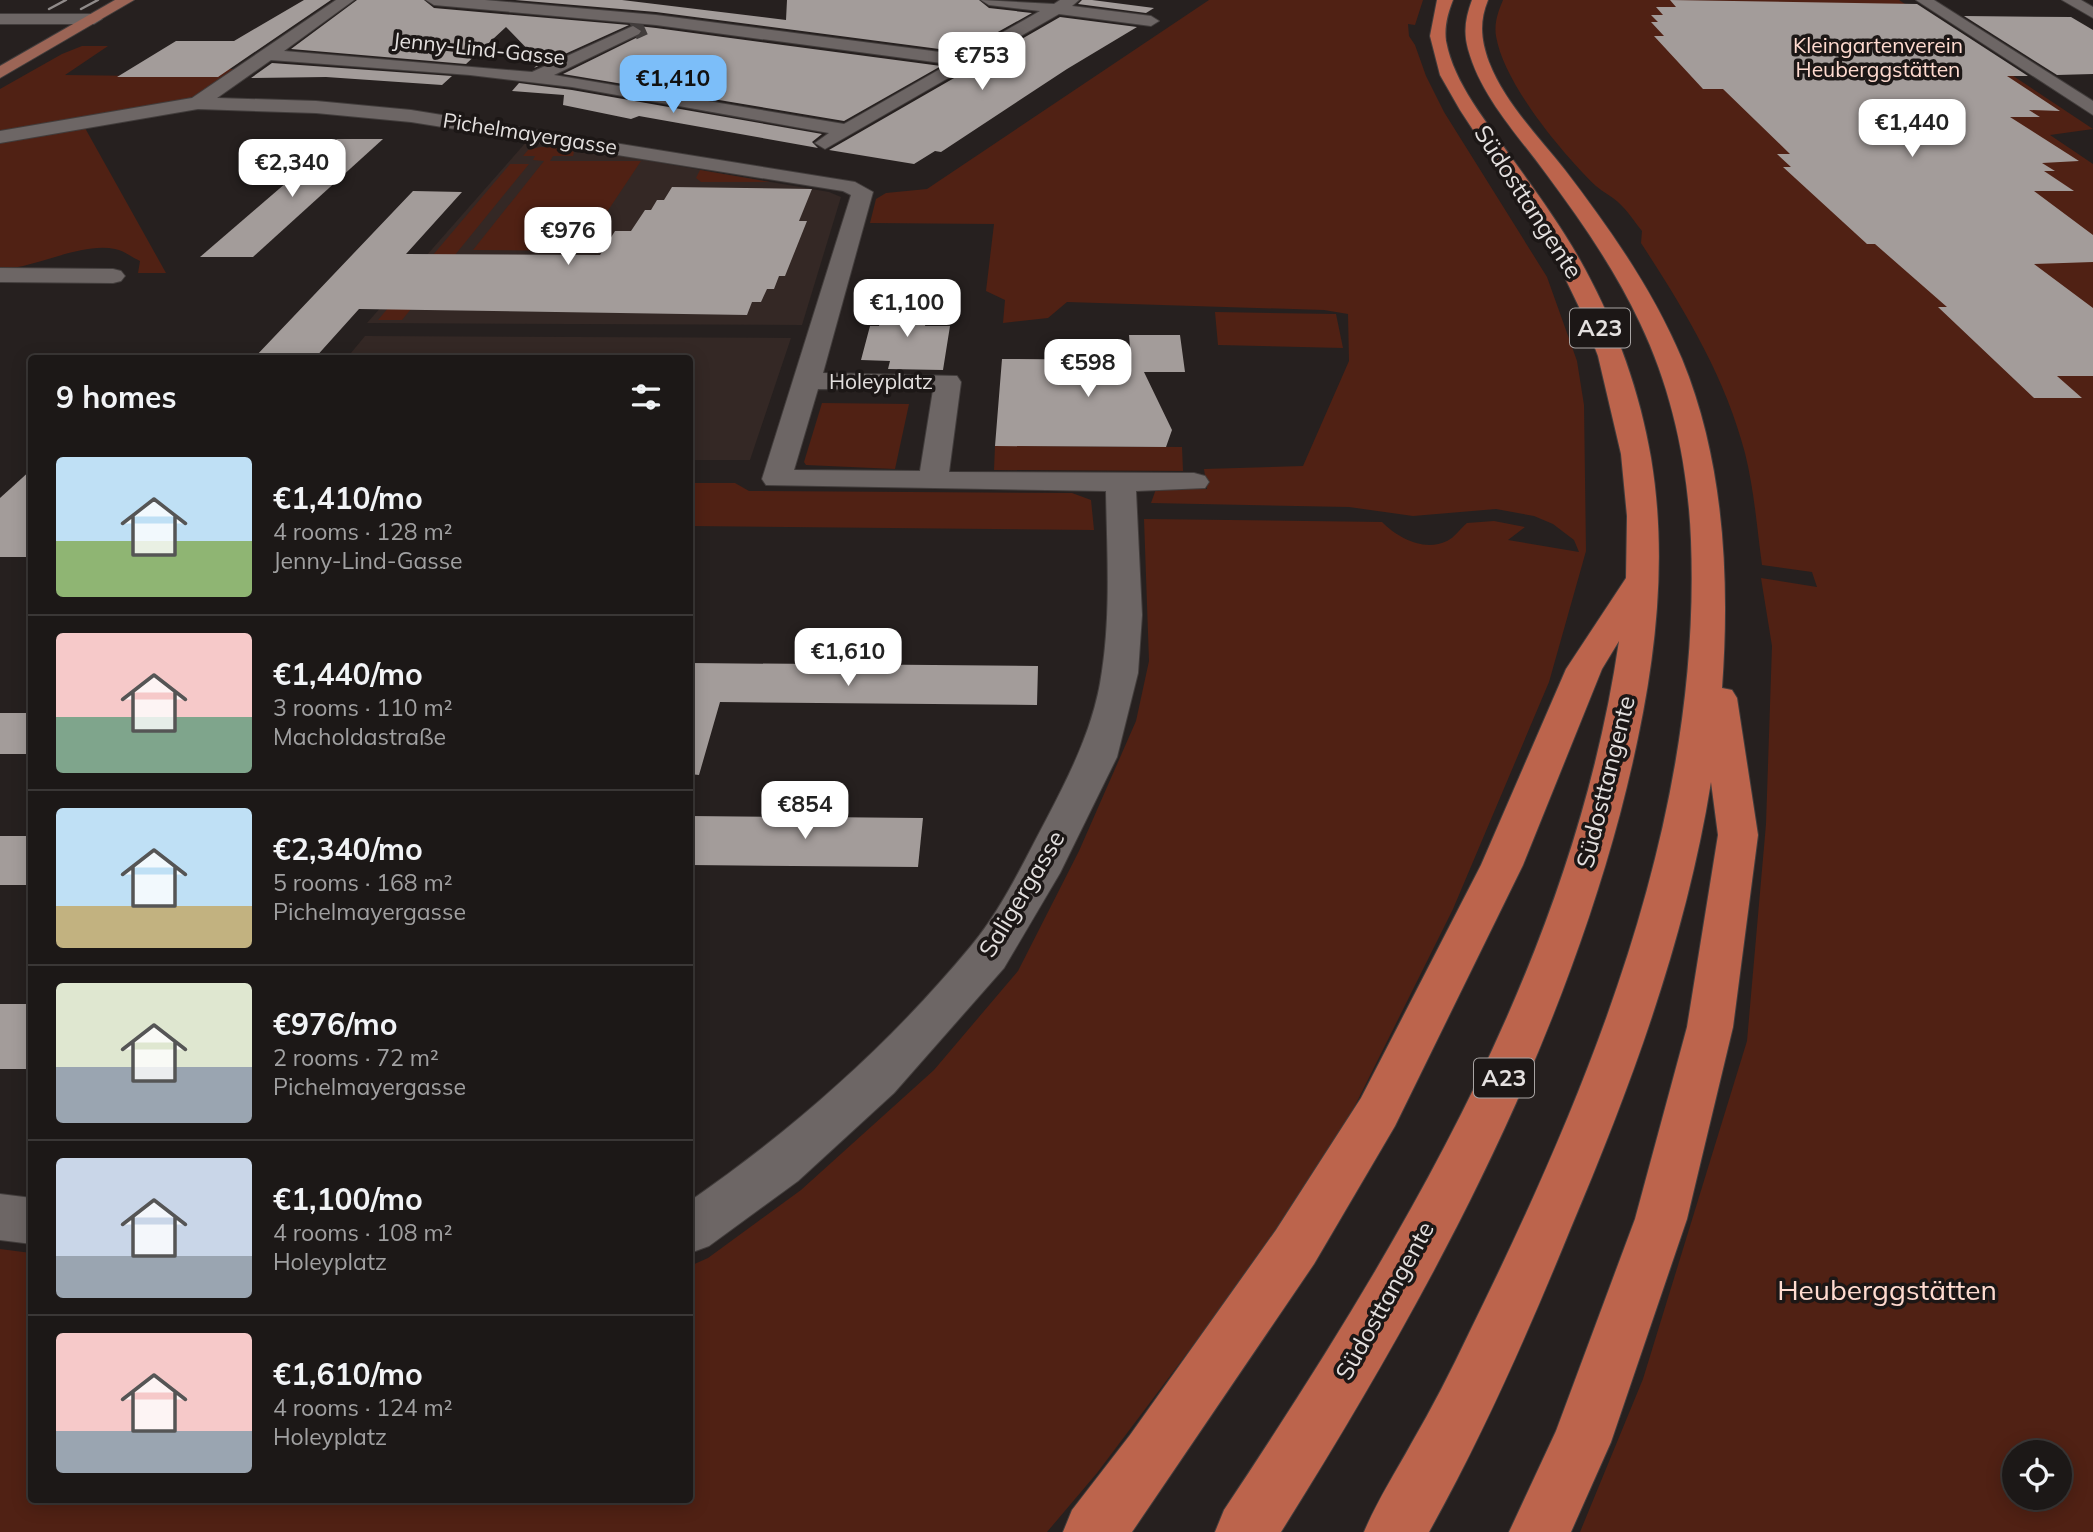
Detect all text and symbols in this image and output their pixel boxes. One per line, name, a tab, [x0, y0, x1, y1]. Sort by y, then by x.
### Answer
street label: Jenny-Lind-Gasse	[392, 26, 567, 70]
pin: €753	[941, 32, 1023, 92]
park label: Kleingartenverein Heuberggstätten	[1793, 32, 1963, 82]
text: €753	[954, 40, 1010, 69]
pin: €1,410	[616, 55, 730, 115]
text: €1,410	[636, 63, 710, 92]
pin: €1,440	[1855, 100, 1969, 159]
street label: Pichelmayergasse	[441, 106, 619, 160]
text: €1,440	[1875, 107, 1949, 136]
street label: Südosttangente	[1468, 119, 1590, 284]
pin: €2,340	[235, 140, 349, 199]
text: €2,340	[255, 147, 329, 176]
pin: €976	[527, 208, 609, 267]
text: €976	[540, 215, 596, 244]
pin: €1,100	[850, 280, 964, 339]
text: €1,100	[870, 287, 944, 316]
road number: A23	[1570, 308, 1630, 348]
pin: €598	[1047, 340, 1129, 399]
text: €598	[1060, 347, 1116, 376]
street label: Holeyplatz	[829, 368, 933, 394]
text: 9 homes	[56, 378, 177, 416]
icon: filters	[627, 378, 665, 416]
text: €1,410/mo	[273, 479, 423, 517]
icon: home	[112, 485, 196, 569]
text: 4 rooms · 128 m²	[273, 517, 453, 546]
text: Jenny-Lind-Gasse	[273, 546, 463, 575]
pin: €1,610	[791, 628, 905, 688]
text: €1,610	[811, 636, 885, 665]
text: €1,440/mo	[273, 655, 423, 693]
icon: home	[112, 661, 196, 745]
street label: Südosttangente	[1569, 692, 1641, 871]
text: 3 rooms · 110 m²	[273, 693, 453, 722]
text: Macholdastraße	[273, 722, 446, 751]
pin: €854	[764, 782, 846, 841]
text: €854	[777, 789, 833, 818]
street label: Saligergasse	[972, 825, 1071, 962]
text: €2,340/mo	[273, 830, 423, 868]
icon: home	[112, 836, 196, 920]
text: 5 rooms · 168 m²	[273, 868, 453, 897]
text: Pichelmayergasse	[273, 897, 466, 926]
text: €976/mo	[273, 1005, 397, 1043]
icon: home	[112, 1011, 196, 1095]
text: 2 rooms · 72 m²	[273, 1043, 439, 1072]
road number: A23	[1474, 1058, 1534, 1098]
text: Pichelmayergasse	[273, 1072, 466, 1101]
text: €1,100/mo	[273, 1180, 423, 1218]
icon: home	[112, 1186, 196, 1270]
street label: Südosttangente	[1328, 1216, 1440, 1385]
text: 4 rooms · 108 m²	[273, 1218, 453, 1247]
text: Holeyplatz	[273, 1247, 387, 1276]
park label: Heuberggstätten	[1777, 1272, 1997, 1307]
text: €1,610/mo	[273, 1355, 423, 1393]
icon: home	[112, 1361, 196, 1445]
text: 4 rooms · 124 m²	[273, 1393, 453, 1422]
text: Holeyplatz	[273, 1422, 387, 1451]
map controls	[2002, 1440, 2072, 1510]
button: locate	[2002, 1440, 2072, 1510]

